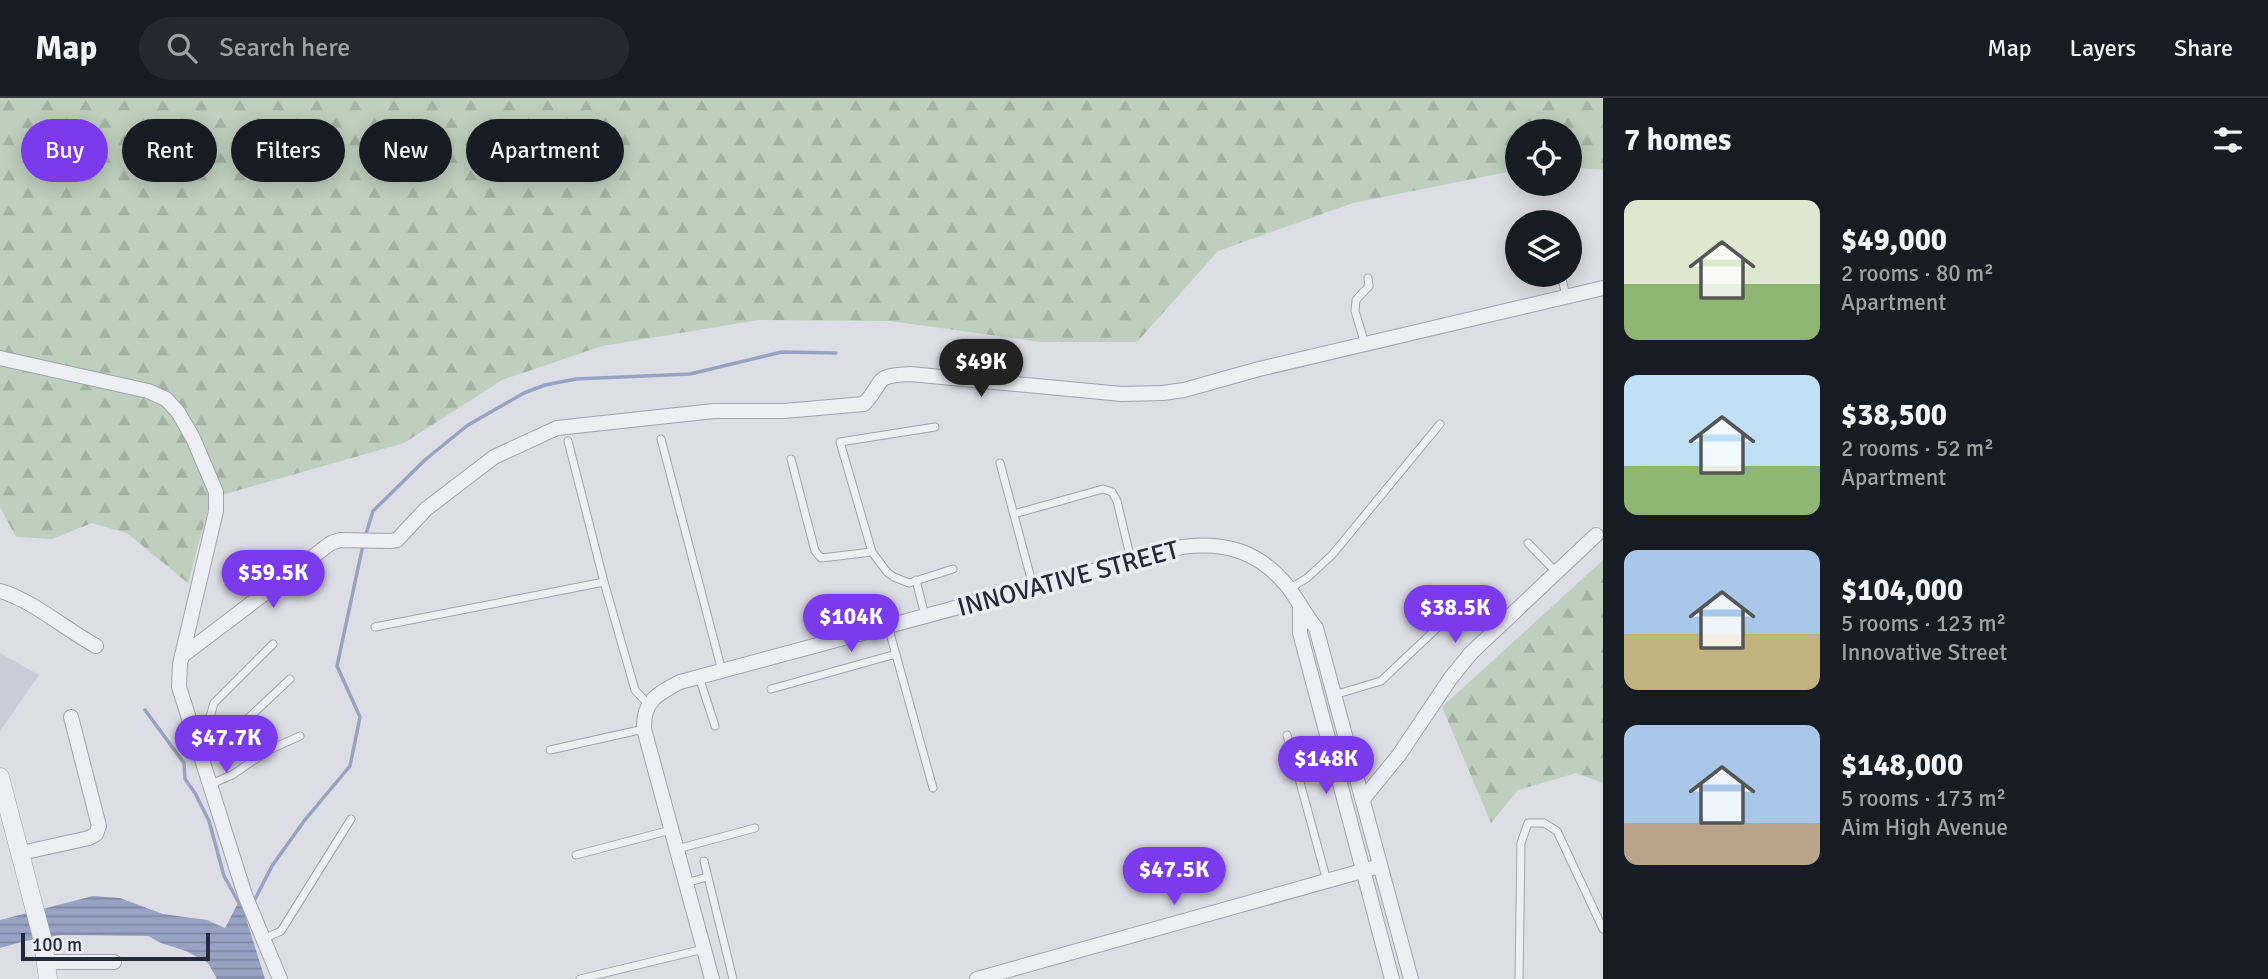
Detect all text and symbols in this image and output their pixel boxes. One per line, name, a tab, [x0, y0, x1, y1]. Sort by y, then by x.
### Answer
search box	[139, 17, 629, 80]
text: Map	[35, 28, 97, 69]
icon: search	[163, 29, 201, 67]
text: Search here	[219, 32, 350, 64]
text: Map	[1987, 33, 2032, 63]
text: Layers	[2070, 33, 2136, 63]
text: Share	[2174, 33, 2233, 63]
chip: Buy	[21, 119, 108, 182]
chip: Rent	[122, 119, 217, 182]
chip: Filters	[231, 119, 345, 182]
chip: New	[359, 119, 452, 182]
chip: Apartment	[466, 119, 624, 182]
map controls	[1505, 119, 1582, 287]
button: locate	[1505, 119, 1582, 196]
icon: filters	[2209, 121, 2247, 159]
text: 7 homes	[1624, 122, 1731, 159]
button: layers	[1505, 210, 1582, 287]
text: $49,000	[1841, 222, 1947, 259]
icon: home	[1680, 228, 1764, 312]
text: 2 rooms · 80 m²	[1841, 259, 1994, 288]
text: Apartment	[1841, 288, 1946, 317]
pin: $49K	[940, 340, 1022, 399]
text: $49K	[955, 347, 1007, 376]
text: $38,500	[1841, 397, 1947, 434]
icon: home	[1680, 403, 1764, 487]
text: 2 rooms · 52 m²	[1841, 434, 1994, 463]
text: Apartment	[1841, 463, 1946, 492]
street label: INNOVATIVE STREET	[954, 534, 1183, 624]
pin: $59.5K	[216, 550, 330, 610]
text: $59.5K	[238, 558, 308, 587]
text: $104,000	[1841, 572, 1963, 609]
icon: home	[1680, 578, 1764, 662]
pin: $38.5K	[1398, 586, 1512, 645]
text: $38.5K	[1420, 593, 1490, 622]
pin: $104K	[802, 594, 900, 654]
text: $104K	[819, 602, 883, 631]
text: 5 rooms · 123 m²	[1841, 609, 2006, 638]
text: Innovative Street	[1841, 638, 2007, 667]
pin: $47.7K	[169, 716, 283, 775]
text: $47.7K	[191, 723, 261, 752]
pin: $148K	[1277, 736, 1375, 796]
text: $148K	[1294, 744, 1358, 773]
text: $148,000	[1841, 747, 1963, 784]
icon: home	[1680, 753, 1764, 837]
text: 5 rooms · 173 m²	[1841, 784, 2006, 813]
text: Aim High Avenue	[1841, 813, 2008, 842]
pin: $47.5K	[1117, 848, 1231, 907]
text: $47.5K	[1139, 855, 1209, 884]
scale bar	[21, 930, 210, 962]
text: 100 m	[32, 933, 82, 957]

